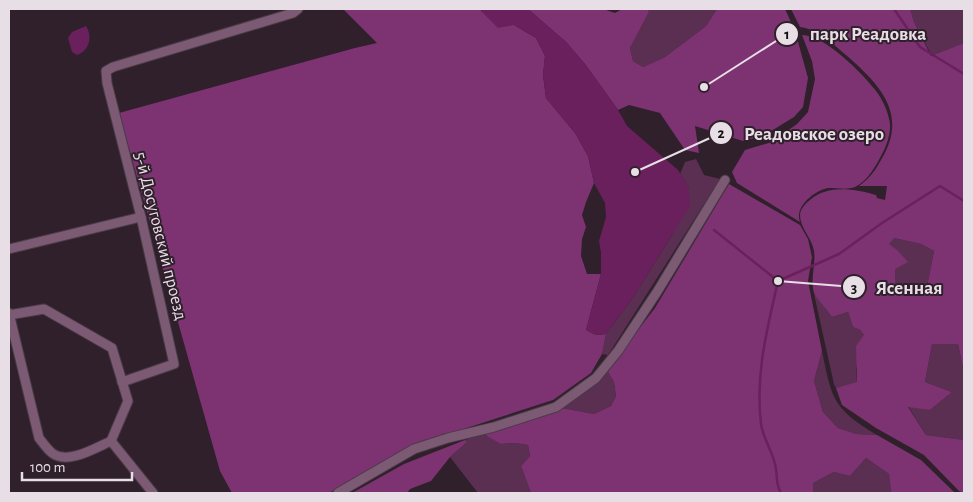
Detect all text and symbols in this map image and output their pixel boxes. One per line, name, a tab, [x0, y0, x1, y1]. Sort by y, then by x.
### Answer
callout: парк Реадовка	[775, 17, 936, 51]
text: парк Реадовка	[810, 25, 926, 44]
text: 1	[784, 27, 790, 42]
callout: Реадовское озеро	[708, 116, 894, 150]
text: Реадовское озеро	[744, 125, 884, 144]
text: 2	[717, 126, 725, 141]
street label: 5-й Досуговский проезд	[130, 150, 190, 322]
callout: Ясенная	[841, 270, 953, 304]
text: Ясенная	[876, 279, 942, 298]
text: 3	[851, 281, 857, 296]
scale bar	[22, 450, 132, 482]
text: 100 m	[30, 460, 65, 475]

